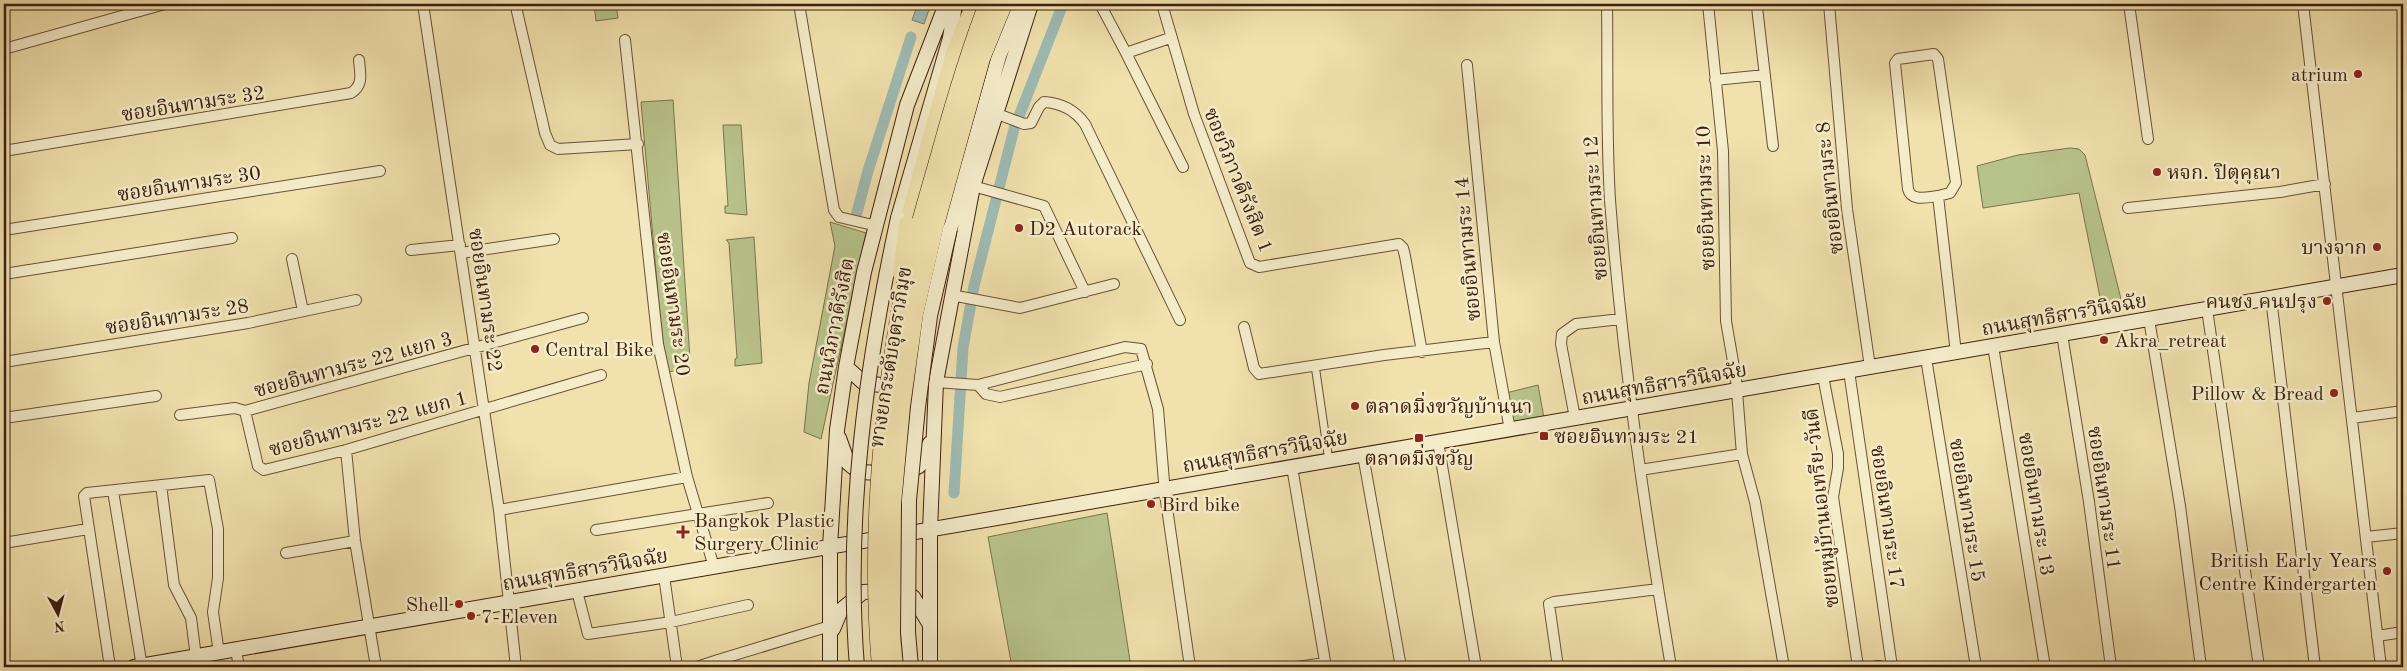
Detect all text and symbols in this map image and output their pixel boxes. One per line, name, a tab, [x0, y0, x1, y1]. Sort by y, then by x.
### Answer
place label: atrium	[2291, 66, 2348, 86]
marker: atrium	[2352, 68, 2364, 80]
street label: ซอยอินทามระ 32	[120, 84, 266, 126]
street label: ซอยวิภาวดีรังสิต 1	[1199, 105, 1276, 256]
street label: ซอยอินทามระ 8	[1814, 120, 1848, 255]
street label: ซอยอินทามระ 10	[1694, 125, 1720, 271]
street label: ซอยอินทามระ 12	[1582, 135, 1612, 281]
place label: หจก. ปิตุคุณา	[2167, 162, 2281, 185]
street label: ซอยอินทามระ 30	[116, 164, 262, 206]
marker: หจก. ปิตุคุณา	[2151, 166, 2163, 178]
street label: ซอยอินทามระ 14	[1453, 176, 1485, 322]
place label: D2 Autorack	[1029, 220, 1142, 240]
marker: D2 Autorack	[1013, 222, 1025, 234]
street label: ซอยอินทามระ 22	[464, 227, 504, 373]
street label: ซอยอินทามระ 20	[652, 231, 692, 377]
place label: บางจาก	[2301, 239, 2367, 259]
marker: บางจาก	[2371, 241, 2383, 253]
street label: ถนนวิภาวดีรังสิต	[812, 256, 859, 397]
street label: ทางยกระดับอุตราภิมุข	[867, 265, 917, 450]
street label: ถนนสุทธิสารวินิจฉัย	[1980, 291, 2149, 341]
place label: คนชง คนปรุง	[2205, 293, 2317, 314]
marker: คนชง คนปรุง	[2321, 295, 2333, 307]
street label: ซอยอินทามระ 28	[104, 297, 250, 339]
street label: ซอยอินทามระ 22 แยก 3	[252, 330, 455, 402]
place label: Akra_retreat	[2114, 332, 2227, 352]
marker: Akra_retreat	[2098, 334, 2110, 346]
place label: Central Bike	[545, 341, 653, 361]
marker: Central Bike	[529, 343, 541, 355]
street label: ถนนสุทธิสารวินิจฉัย	[1580, 360, 1749, 410]
place label: Pillow & Bread	[2191, 385, 2324, 405]
marker: Pillow & Bread	[2328, 387, 2340, 399]
street label: ซอยอินทามระ 22 แยก 1	[267, 389, 470, 461]
place label: ตลาดมิ่งขวัญบ้านนา	[1365, 391, 1532, 418]
marker: ตลาดมิ่งขวัญบ้านนา	[1349, 400, 1361, 412]
street label: ซอยหมู่บ้านเอเทรีย-วันดี	[1801, 407, 1844, 609]
street label: ซอยอินทามระ 11	[2083, 425, 2123, 571]
street label: ถนนสุทธิสารวินิจฉัย	[1181, 428, 1350, 478]
place label: ซอยอินทามระ 21	[1554, 428, 1699, 448]
marker: ซอยอินทามระ 21	[1538, 430, 1550, 442]
street label: ซอยอินทามระ 13	[2014, 431, 2056, 577]
marker: ตลาดมิ่งขวัญ	[1413, 432, 1425, 444]
street label: ซอยอินทามระ 15	[1945, 437, 1987, 583]
place label: ตลาดมิ่งขวัญ	[1364, 443, 1474, 470]
street label: ซอยอินทามระ 17	[1866, 444, 1906, 590]
place label: Bird bike	[1161, 496, 1240, 516]
marker: Bird bike	[1145, 498, 1157, 510]
place label: Bangkok Plastic Surgery Clinic	[694, 512, 835, 555]
marker: Bangkok Plastic Surgery Clinic	[676, 525, 690, 539]
street label: ถนนสุทธิสารวินิจฉัย	[501, 546, 670, 596]
place label: British Early Years Centre Kindergarten	[2199, 552, 2377, 595]
marker: British Early Years Centre Kindergarten	[2381, 565, 2393, 577]
north arrow	[32, 588, 82, 638]
place label: Shell	[406, 596, 449, 616]
marker: Shell	[453, 598, 465, 610]
place label: 7-Eleven	[481, 608, 558, 628]
marker: 7-Eleven	[465, 610, 477, 622]
text: N	[53, 618, 66, 634]

